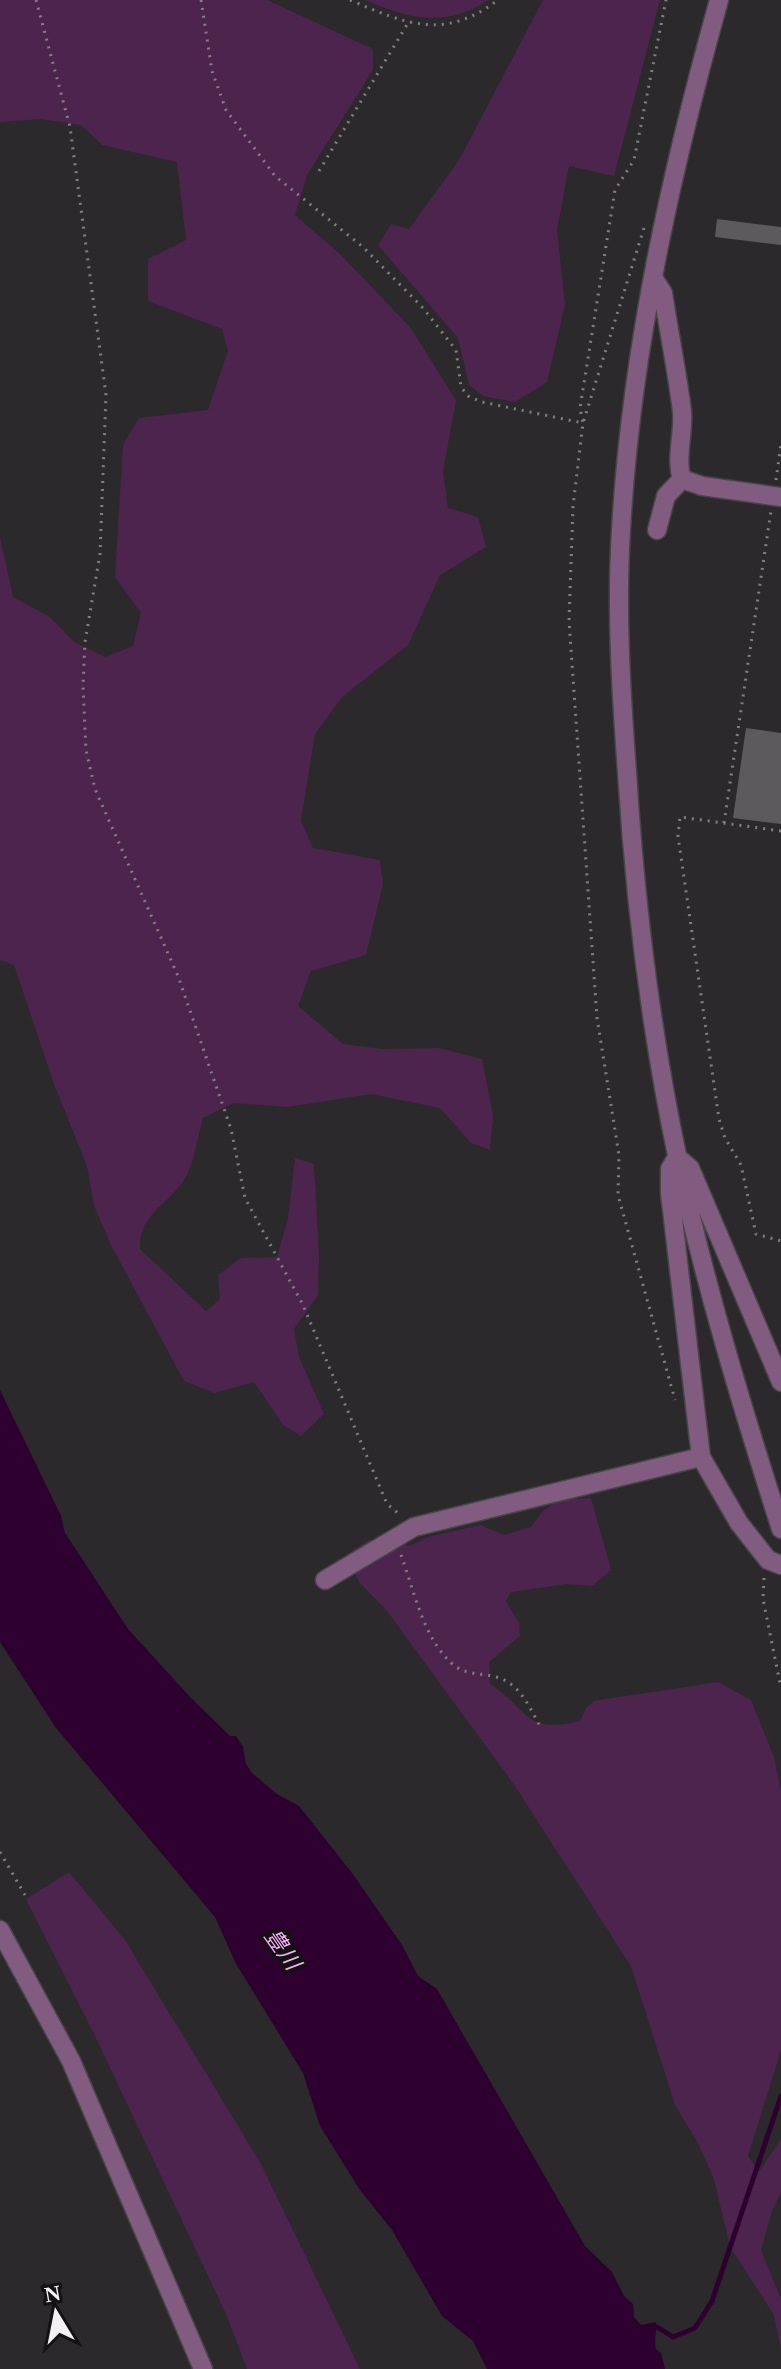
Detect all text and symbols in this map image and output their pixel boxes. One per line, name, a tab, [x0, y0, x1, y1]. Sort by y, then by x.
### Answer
water label: 豊川	[260, 1924, 307, 1976]
north arrow	[16, 2273, 96, 2353]
text: N	[43, 2280, 63, 2307]

